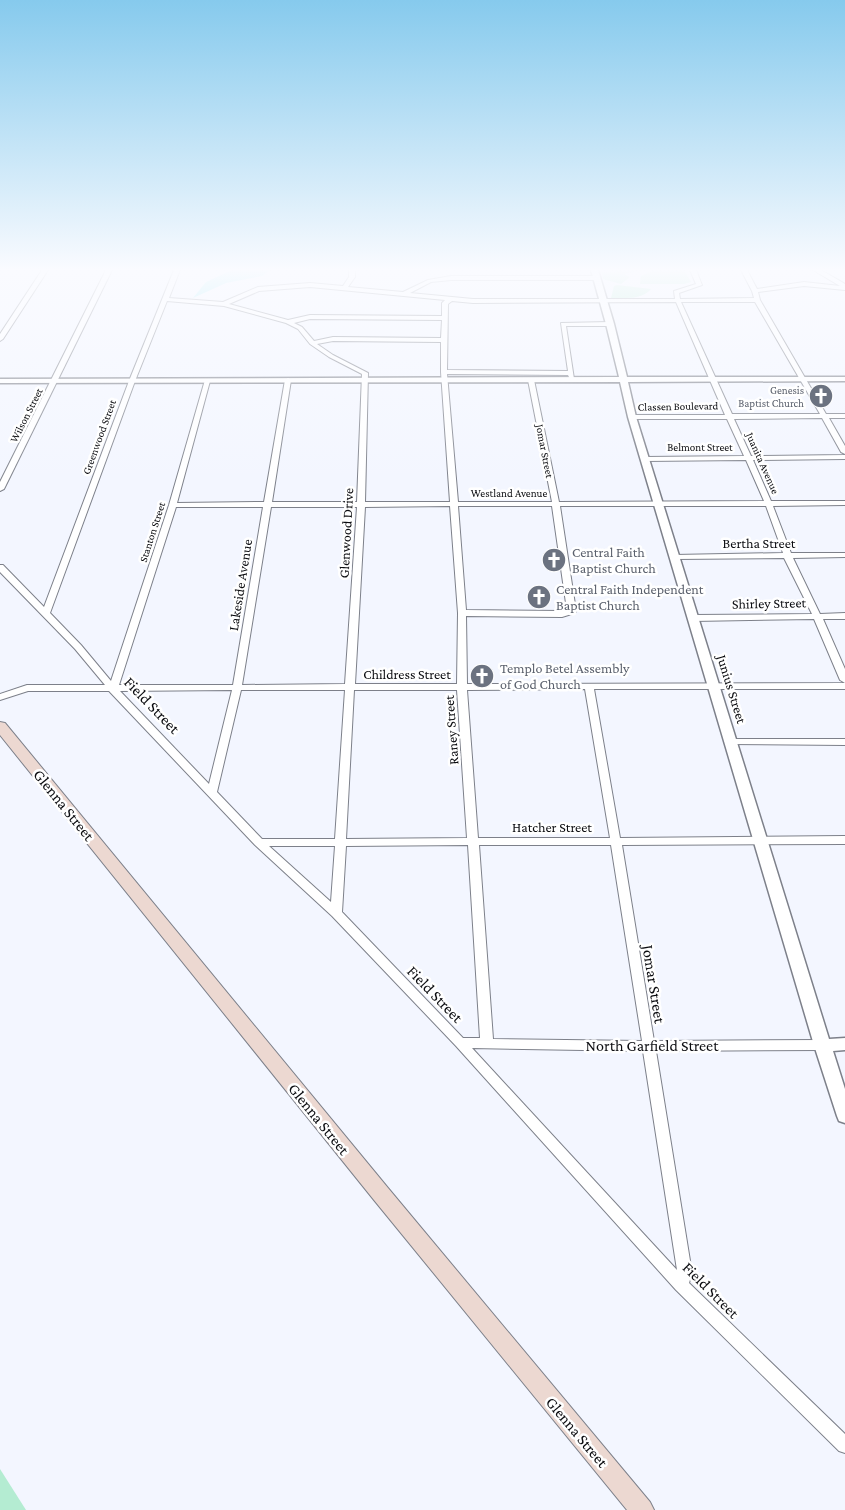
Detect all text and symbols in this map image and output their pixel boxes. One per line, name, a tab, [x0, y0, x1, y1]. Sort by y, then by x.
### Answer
church icon: Genesis Baptist Church	[808, 383, 834, 409]
place label: Genesis Baptist Church	[738, 384, 804, 410]
street label: Wilson Street	[7, 386, 45, 444]
street label: Greenwood Street	[80, 398, 118, 476]
street label: Classen Boulevard	[638, 399, 719, 413]
street label: Jomar Street	[533, 422, 556, 479]
street label: Juanita Avenue	[743, 429, 782, 496]
street label: Belmont Street	[667, 441, 733, 453]
street label: Glenwood Drive	[336, 487, 356, 579]
street label: Westland Avenue	[471, 487, 547, 499]
street label: Stanton Street	[137, 500, 167, 564]
street label: Bertha Street	[723, 535, 796, 551]
street label: Lakeside Avenue	[225, 538, 255, 632]
place label: Central Faith Baptist Church	[572, 544, 656, 576]
church icon: Central Faith Baptist Church	[541, 547, 567, 573]
place label: Central Faith Independent Baptist Church	[556, 581, 704, 613]
church icon: Central Faith Independent Baptist Church	[526, 584, 552, 610]
street label: Shirley Street	[732, 594, 807, 612]
street label: Junius Street	[713, 651, 750, 726]
place label: Templo Betel Assembly of God Church	[500, 660, 630, 692]
church icon: Templo Betel Assembly of God Church	[469, 663, 495, 689]
street label: Childress Street	[363, 666, 451, 682]
street label: Field Street	[121, 673, 184, 737]
street label: Raney Street	[441, 694, 461, 765]
street label: Glenna Street	[30, 766, 98, 844]
street label: Hatcher Street	[512, 819, 592, 835]
street label: Jomar Street	[638, 942, 669, 1025]
street label: Field Street	[404, 962, 467, 1026]
street label: North Garfield Street	[586, 1037, 719, 1054]
street label: Glenna Street	[285, 1080, 353, 1158]
street label: Field Street	[679, 1258, 743, 1322]
street label: Glenna Street	[543, 1393, 612, 1471]

